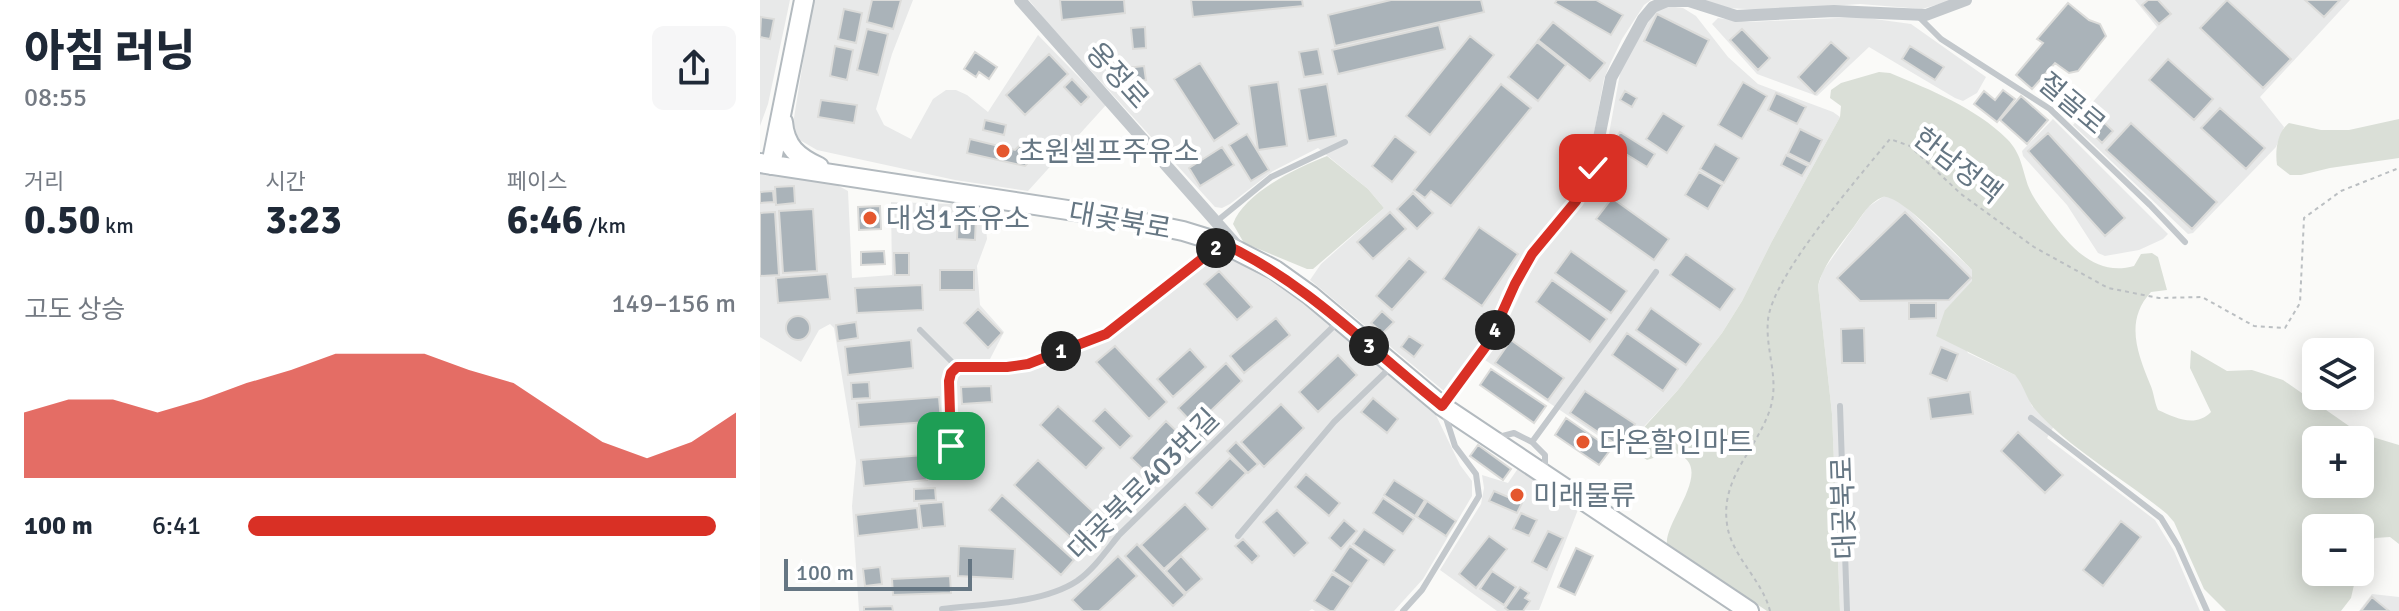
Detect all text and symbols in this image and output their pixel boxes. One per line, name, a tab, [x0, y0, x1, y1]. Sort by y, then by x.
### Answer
text: 아침 러닝	[24, 25, 196, 79]
button: share	[652, 26, 736, 110]
street label: 옹정로	[1079, 36, 1156, 116]
street label: 절골로	[2031, 66, 2112, 142]
text: 08:55	[24, 82, 87, 114]
street label: 한남정맥	[1906, 121, 2008, 211]
pin	[1559, 134, 1627, 202]
place label: 초원셀프주유소	[1019, 135, 1199, 169]
marker: 초원셀프주유소	[994, 142, 1012, 160]
icon: check	[1571, 146, 1615, 190]
text: 거리	[24, 168, 64, 195]
text: 시간	[265, 168, 306, 195]
text: 페이스	[507, 168, 567, 195]
text: 0.50	[24, 195, 100, 245]
text: 3:23	[265, 195, 342, 245]
text: 6:46	[507, 195, 583, 245]
street label: 대곶북로	[1066, 195, 1174, 247]
place label: 대성1주유소	[886, 202, 1030, 236]
marker: 대성1주유소	[861, 209, 879, 227]
text: km	[100, 212, 134, 239]
text: /km	[583, 212, 626, 239]
pin: 2	[1196, 228, 1236, 268]
text: 2	[1210, 234, 1222, 261]
text: 149–156 m	[612, 288, 736, 320]
text: 고도 상승	[24, 294, 125, 326]
pin: 4	[1475, 310, 1515, 350]
text: 4	[1489, 316, 1501, 343]
pin: 3	[1349, 326, 1389, 366]
pin: 1	[1041, 331, 1081, 371]
text: 3	[1363, 332, 1375, 359]
text: 1	[1055, 337, 1067, 364]
map controls	[2302, 338, 2374, 586]
button: layers	[2302, 338, 2374, 410]
street label: 대곶북로403번길	[1061, 402, 1226, 567]
pin	[917, 412, 985, 480]
icon: arrive	[929, 424, 973, 468]
place label: 다온할인마트	[1599, 426, 1754, 460]
button: +	[2302, 426, 2374, 498]
marker: 다온할인마트	[1574, 433, 1592, 451]
street label: 대곶북로	[1825, 456, 1863, 560]
place label: 미래물류	[1533, 479, 1636, 513]
marker: 미래물류	[1508, 486, 1526, 504]
text: 100 m	[24, 510, 93, 542]
text: 6:41	[152, 510, 201, 542]
button: −	[2302, 514, 2374, 586]
scale bar	[784, 555, 972, 591]
text: 100 m	[796, 559, 854, 586]

